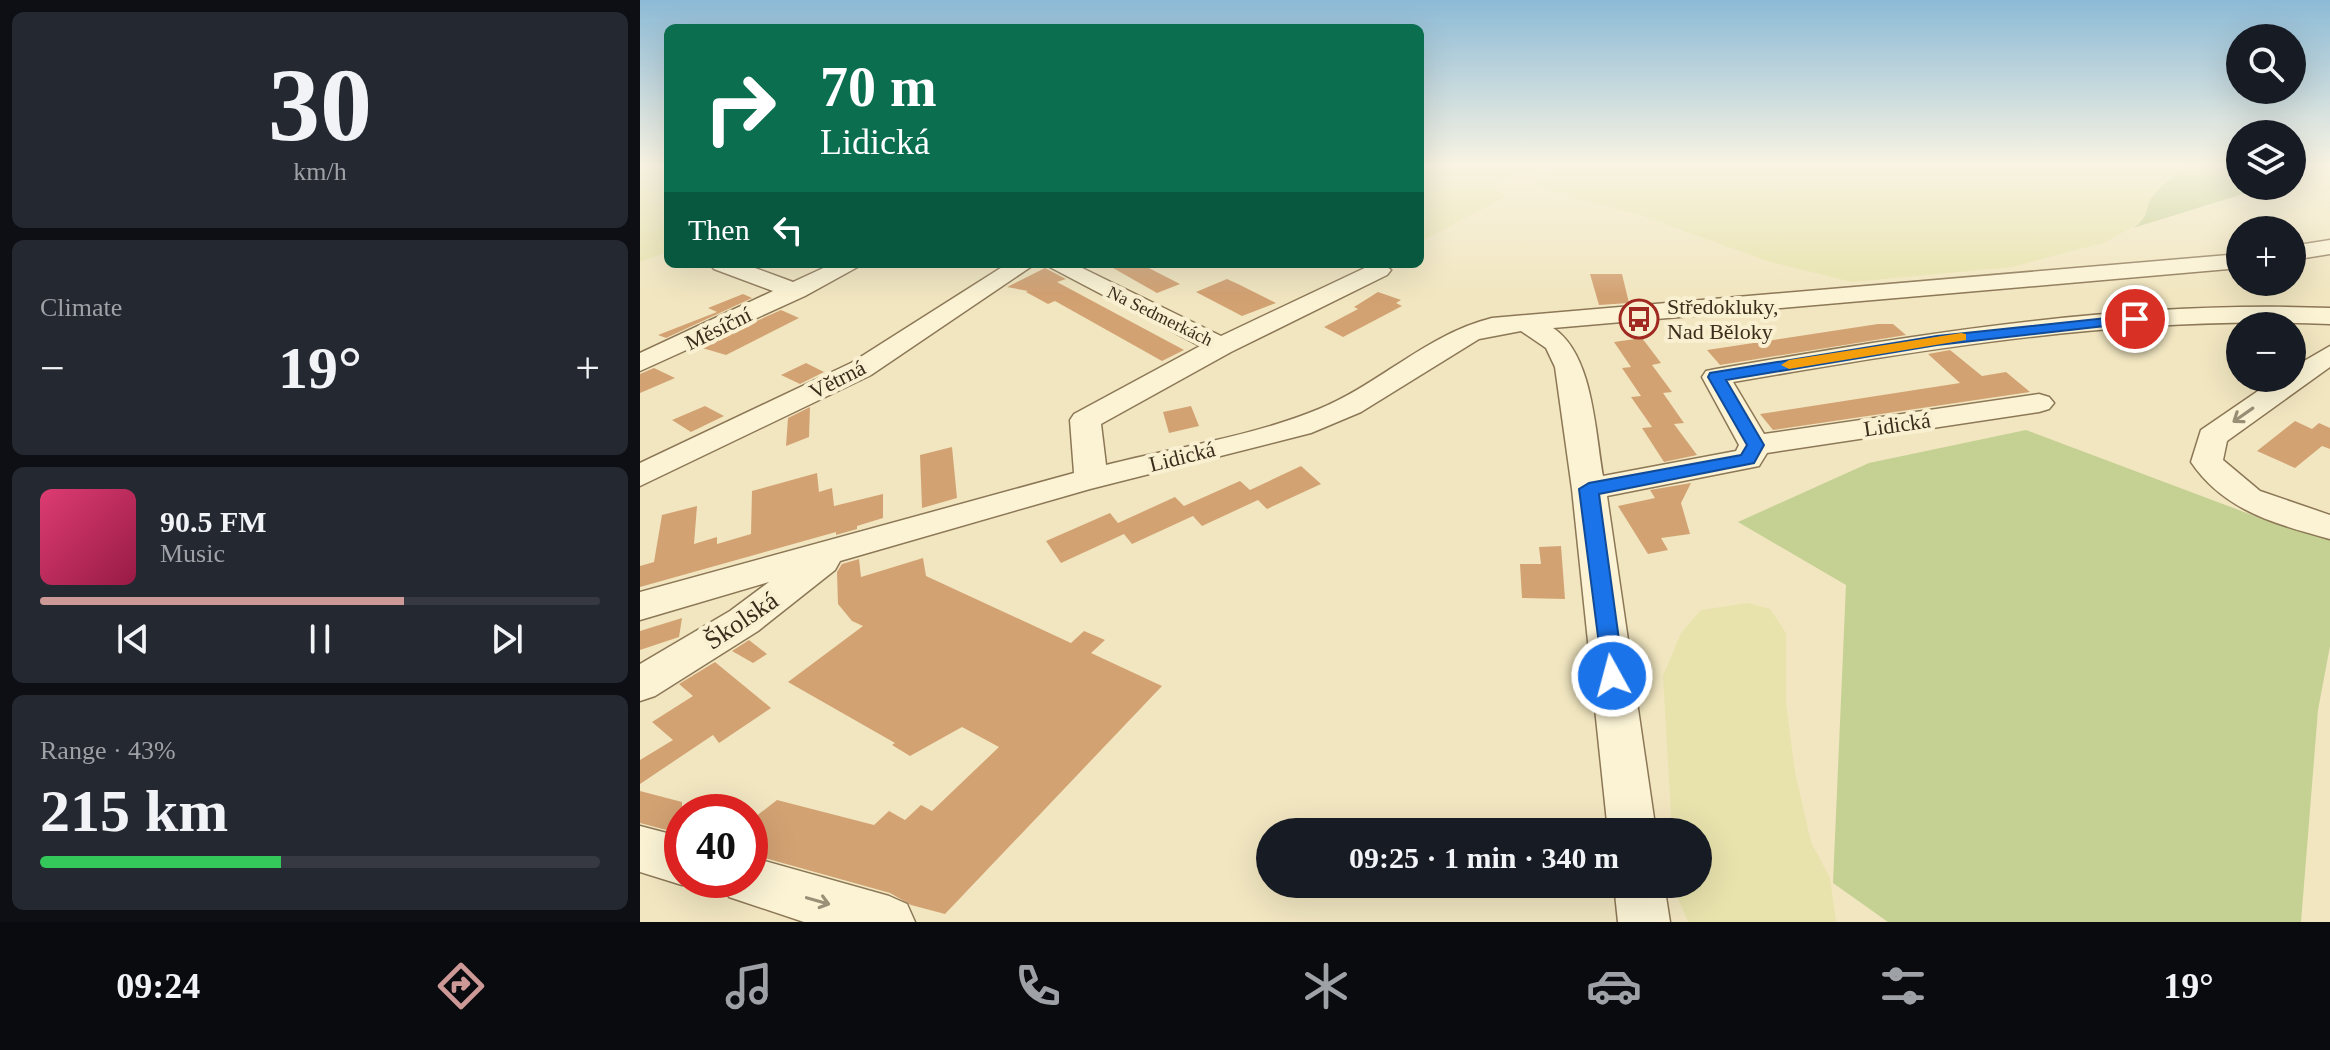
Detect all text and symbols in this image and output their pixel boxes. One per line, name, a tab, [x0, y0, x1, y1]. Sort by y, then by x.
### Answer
map controls	[2226, 24, 2306, 392]
button: search	[2226, 24, 2306, 104]
text: 30	[268, 47, 372, 162]
icon: right	[688, 56, 792, 160]
text: 70 m	[820, 56, 937, 118]
button: layers	[2226, 120, 2306, 200]
text: Lidická	[820, 122, 930, 162]
text: km/h	[293, 157, 347, 186]
icon: left	[766, 208, 810, 252]
text: Then	[688, 213, 750, 246]
button: +	[2226, 216, 2306, 296]
street label: Na Sedmerkách	[1104, 282, 1216, 350]
pin	[2101, 285, 2169, 353]
text: Climate	[40, 293, 122, 322]
place label: Středokluky, Nad Běloky	[1667, 294, 1779, 344]
icon: arrive	[2113, 297, 2157, 341]
bus stop icon: Středokluky, Nad Běloky	[1618, 298, 1660, 340]
street label: Měsíční	[681, 302, 756, 355]
button: −	[2226, 312, 2306, 392]
text: 19°	[278, 335, 362, 401]
text: −	[40, 344, 65, 393]
text: +	[575, 344, 600, 393]
street label: Větrná	[805, 355, 870, 404]
street label: Lidická	[1862, 407, 1932, 442]
one-way arrow	[2233, 407, 2255, 423]
street label: Lidická	[1146, 436, 1218, 477]
text: 90.5 FM	[160, 505, 267, 538]
text: Music	[160, 539, 225, 568]
street label: Školská	[699, 585, 784, 655]
icon: previous	[111, 617, 155, 661]
icon: pause	[298, 617, 342, 661]
icon: next	[485, 617, 529, 661]
position arrow	[1570, 634, 1654, 718]
text: Range · 43%	[40, 736, 176, 765]
text: 215 km	[40, 778, 228, 844]
speed limit sign: 40	[664, 794, 768, 898]
text: 09:25 · 1 min · 340 m	[1349, 841, 1619, 874]
one-way arrow	[805, 895, 830, 909]
icon: directions	[433, 958, 489, 1014]
icon: music	[721, 958, 777, 1014]
icon: phone	[1010, 958, 1066, 1014]
icon: climate	[1298, 958, 1354, 1014]
icon: car	[1586, 958, 1642, 1014]
icon: filters	[1875, 958, 1931, 1014]
text: 09:24	[116, 966, 200, 1006]
text: 19°	[2163, 966, 2214, 1006]

